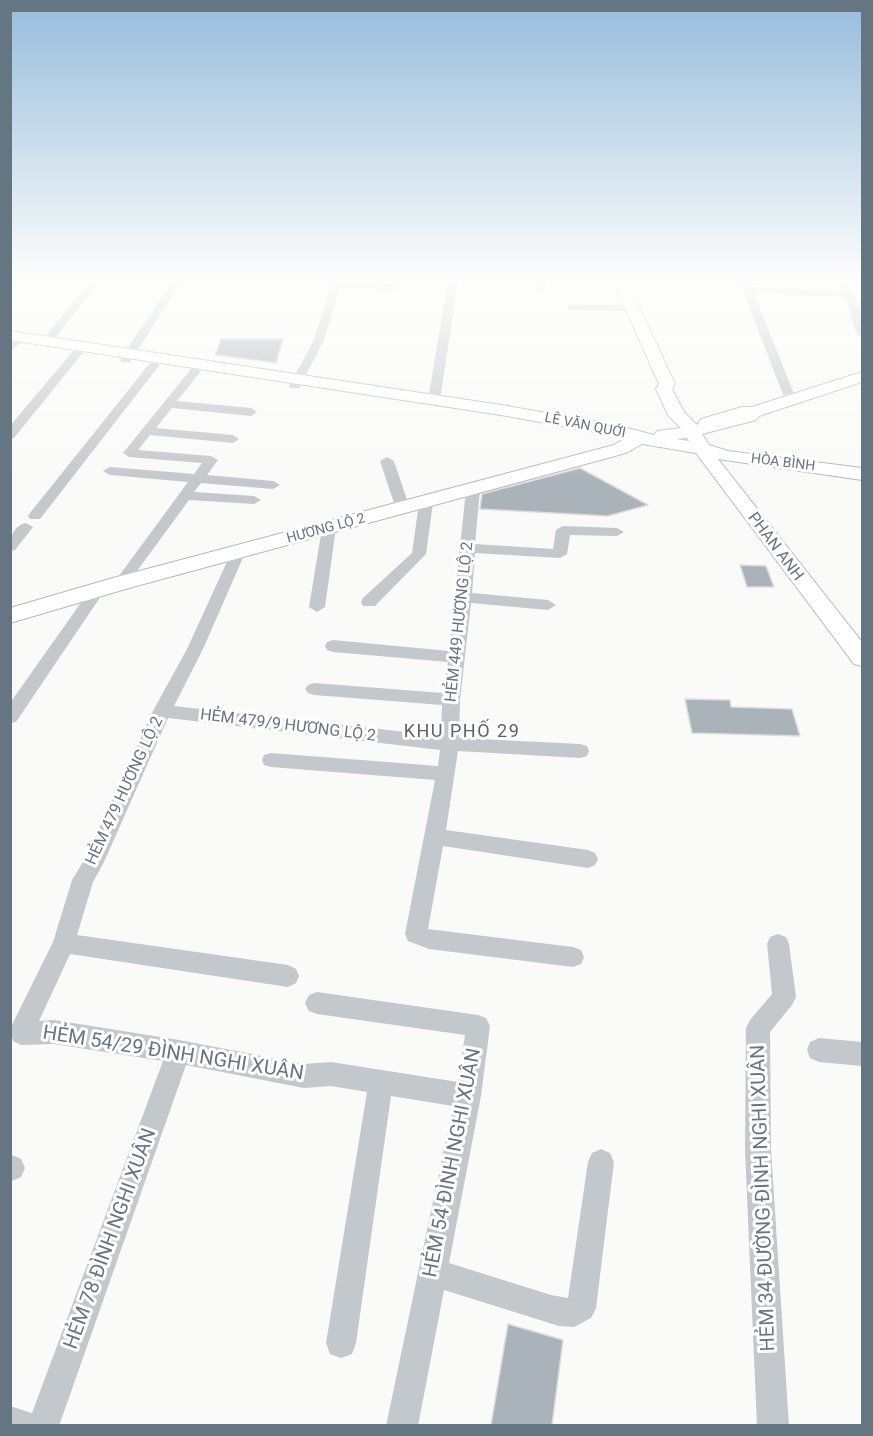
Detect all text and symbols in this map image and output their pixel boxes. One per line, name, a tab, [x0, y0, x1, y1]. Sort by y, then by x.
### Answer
street label: LÊ VĂN QUỚI	[543, 410, 627, 442]
street label: HÒA BÌNH	[750, 451, 816, 475]
street label: PHAN ANH	[743, 509, 807, 585]
street label: HƯƠNG LỘ 2	[285, 510, 367, 548]
street label: HẺM 449 HƯƠNG LỘ 2	[442, 541, 478, 703]
street label: HẺM 479/9 HƯƠNG LỘ 2	[199, 706, 377, 746]
street label: HẺM 479 HƯƠNG LỘ 2	[82, 714, 168, 868]
district label: KHU PHỐ 29	[404, 721, 520, 743]
street label: HẺM 54/29 ĐÌNH NGHI XUÂN	[41, 1022, 305, 1086]
street label: HẺM 34 ĐƯỜNG ĐÌNH NGHI XUÂN	[747, 1044, 781, 1352]
street label: HẺM 54 ĐÌNH NGHI XUÂN	[419, 1046, 487, 1280]
street label: HẺM 78 ĐÌNH NGHI XUÂN	[60, 1125, 162, 1353]

